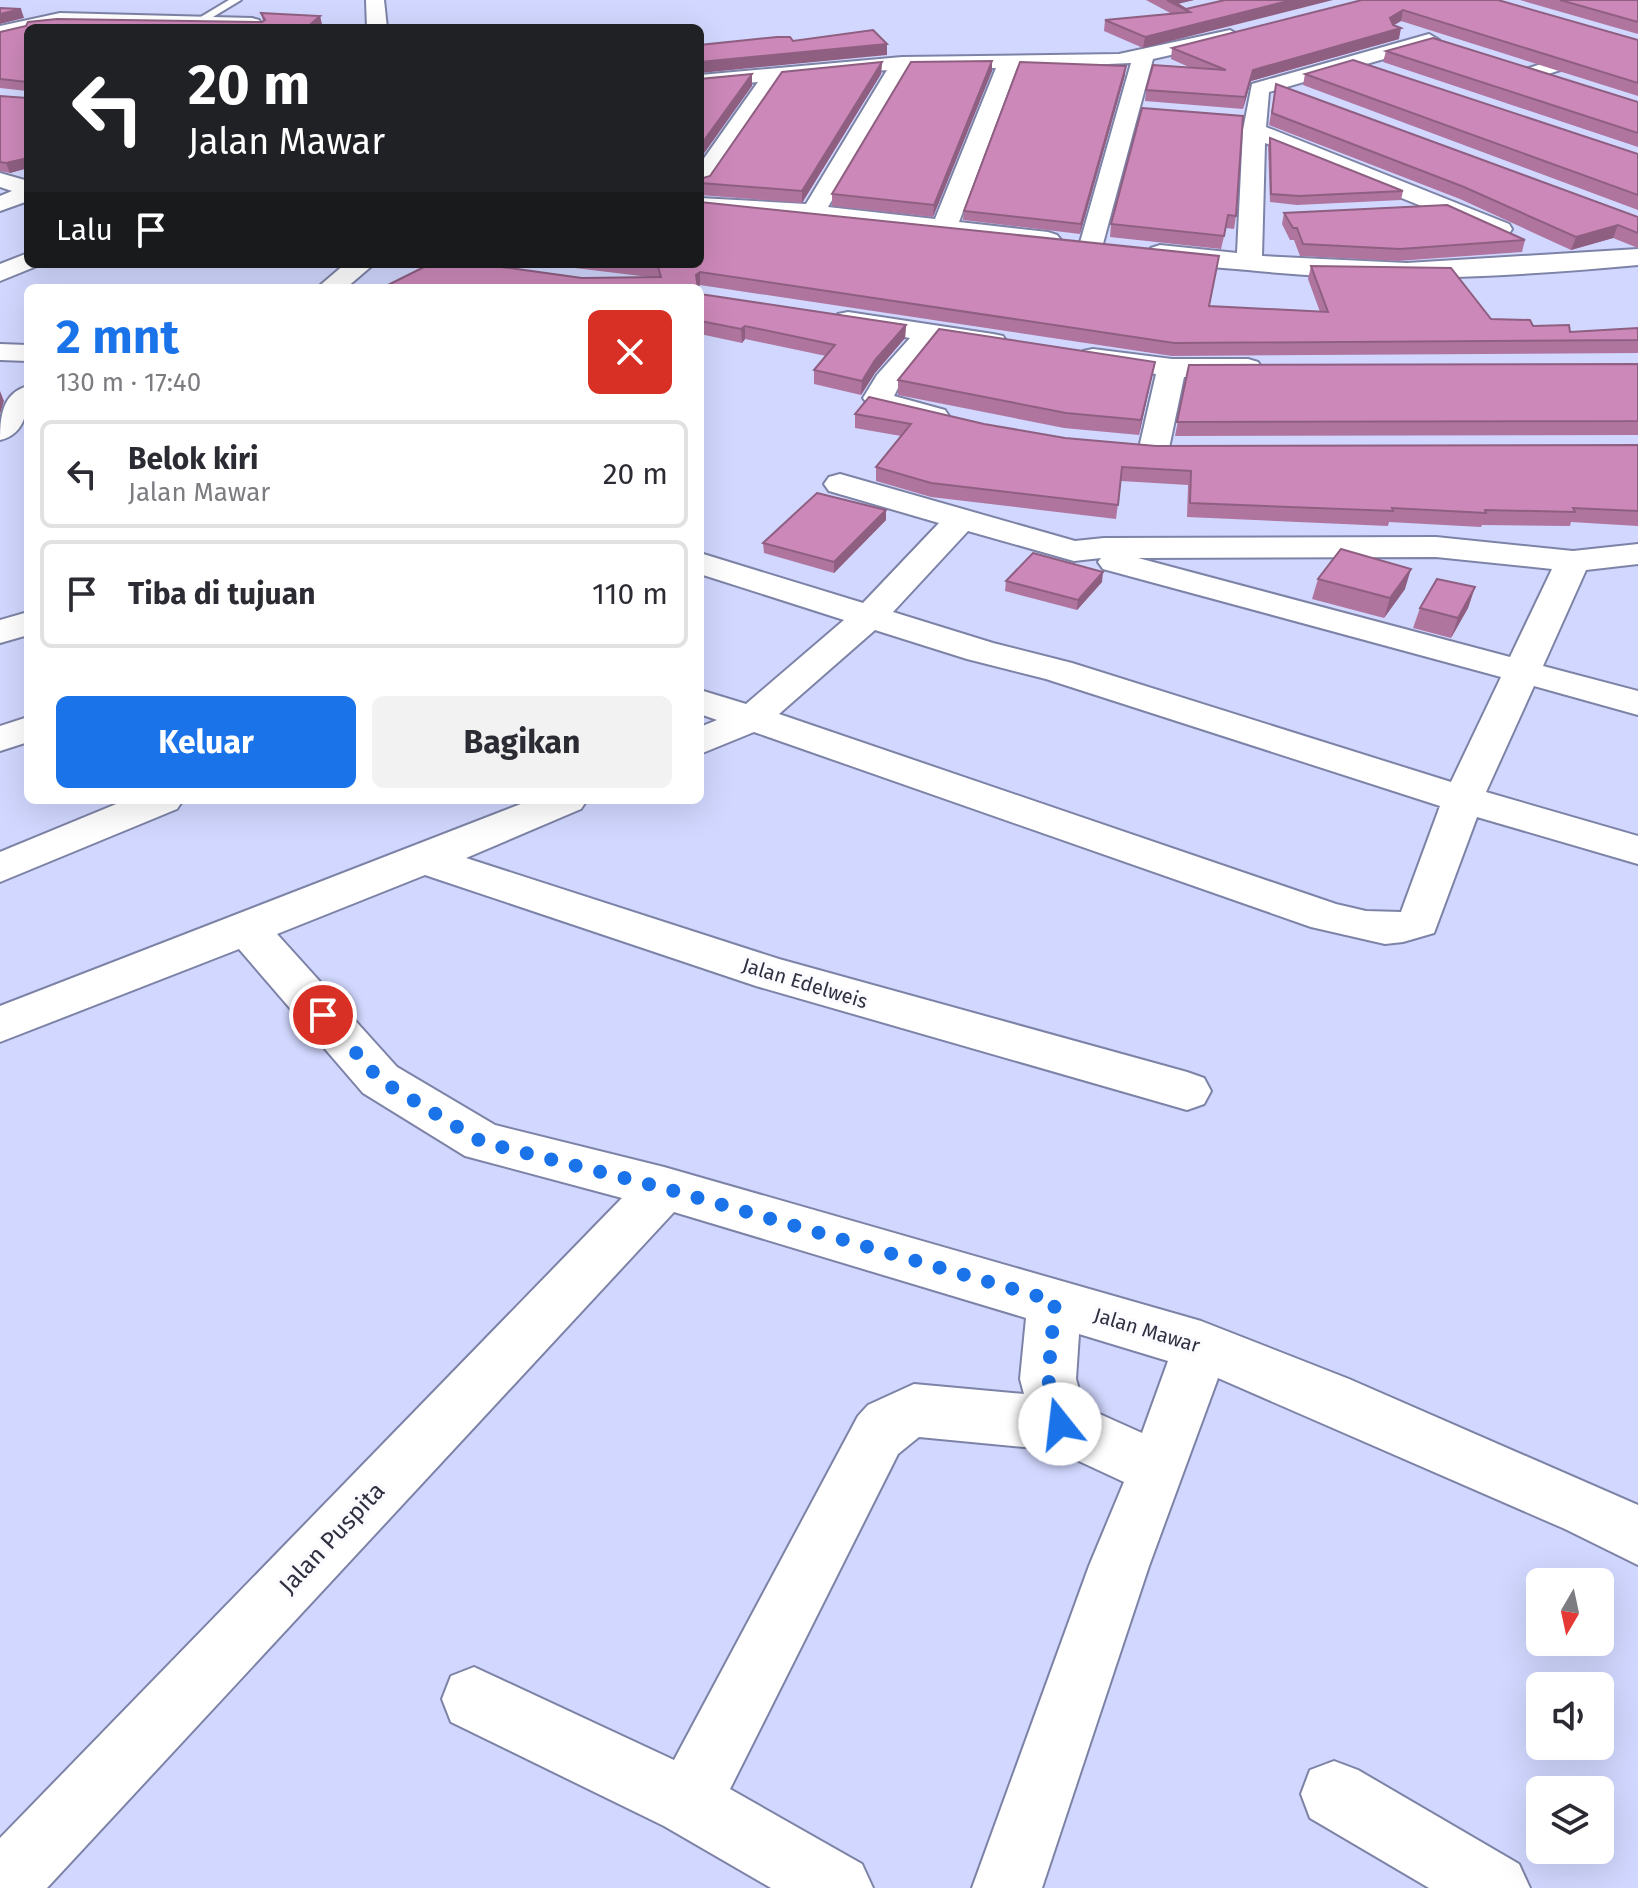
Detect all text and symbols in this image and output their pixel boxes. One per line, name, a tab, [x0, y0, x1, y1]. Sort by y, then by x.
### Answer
text: 20 m	[188, 52, 310, 119]
icon: left	[56, 56, 160, 160]
text: Jalan Mawar	[188, 120, 385, 164]
icon: arrive	[129, 208, 173, 252]
text: Lalu	[56, 212, 113, 248]
text: 2 mnt	[56, 308, 179, 366]
button: close	[588, 310, 672, 394]
text: 130 m · 17:40	[56, 367, 201, 398]
text: Belok kiri	[128, 441, 259, 477]
icon: left	[60, 452, 104, 496]
text: 20 m	[603, 456, 668, 492]
text: Jalan Mawar	[128, 477, 270, 508]
icon: arrive	[60, 572, 104, 616]
text: Tiba di tujuan	[128, 576, 315, 612]
text: 110 m	[592, 576, 668, 612]
button: Keluar	[56, 696, 356, 788]
button: Bagikan	[372, 696, 672, 788]
street label: Jalan Edelweis	[739, 953, 871, 1013]
pin	[289, 981, 357, 1049]
icon: arrive	[301, 993, 345, 1037]
street label: Jalan Mawar	[1091, 1303, 1203, 1358]
position arrow	[1018, 1382, 1102, 1466]
street label: Jalan Puspita	[273, 1477, 391, 1599]
north arrow	[1526, 1568, 1614, 1656]
map controls	[1526, 1568, 1614, 1864]
button: sound	[1526, 1672, 1614, 1760]
button: layers	[1526, 1776, 1614, 1864]

